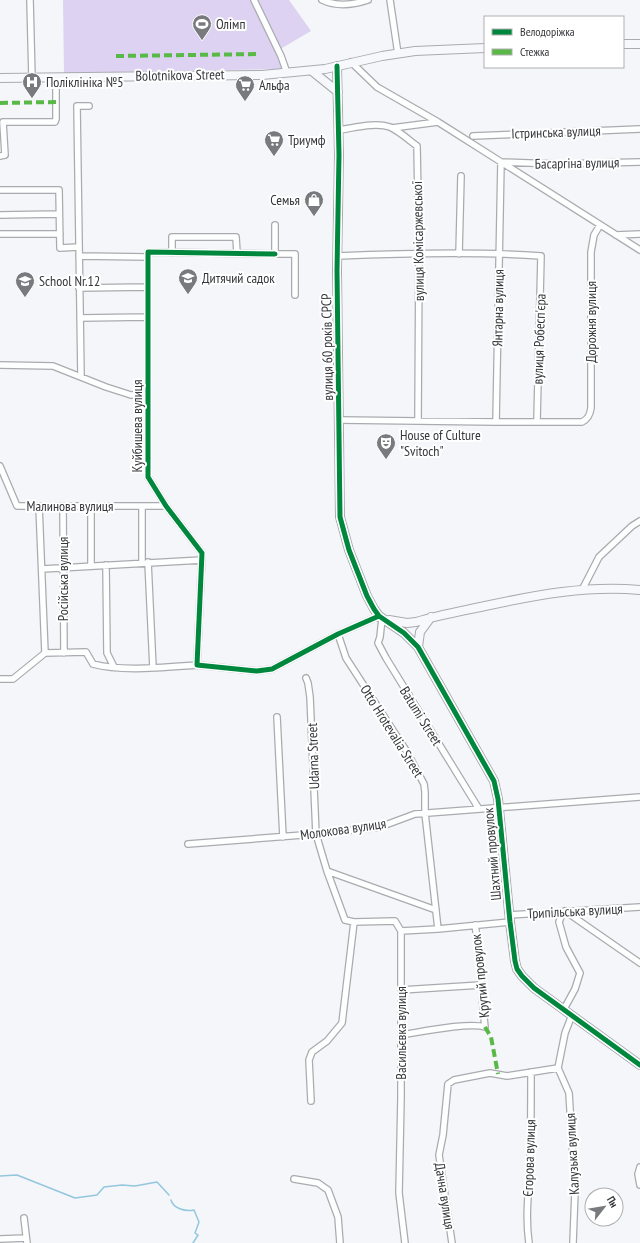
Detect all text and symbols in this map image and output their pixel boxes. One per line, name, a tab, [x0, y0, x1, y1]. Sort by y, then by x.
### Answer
sports icon: Олімп	[191, 13, 213, 41]
place label: Олімп	[216, 15, 245, 33]
legend	[484, 16, 624, 68]
text: Велодоріжка	[520, 24, 575, 39]
text: Стежка	[520, 44, 550, 59]
street label: Bolotnikova Street	[135, 65, 225, 85]
hospital icon: Поліклініка №5	[21, 71, 43, 99]
place label: Поліклініка №5	[46, 73, 124, 91]
supermarket icon: Альфа	[234, 74, 256, 102]
place label: Альфа	[259, 76, 290, 94]
street label: Істринська вулиця	[511, 121, 601, 143]
supermarket icon: Триумф	[263, 129, 285, 157]
place label: Триумф	[288, 131, 326, 149]
street label: Басаргіна вулиця	[535, 153, 619, 173]
street label: вулиця Комісаржевської	[408, 181, 428, 301]
shop icon: Семья	[303, 189, 325, 217]
place label: Семья	[270, 191, 300, 209]
school or university icon: Дитячий садок	[177, 267, 199, 295]
place label: Дитячий садок	[202, 269, 275, 287]
street label: Янтарна вулиця	[488, 269, 508, 347]
school or university icon: School Nr.12	[14, 270, 36, 298]
place label: School Nr.12	[39, 272, 100, 290]
street label: Дорожня вулиця	[582, 281, 600, 363]
street label: вулиця 60 років СРСР	[317, 293, 337, 401]
street label: вулиця Робесп'єра	[528, 293, 550, 385]
street label: Куйбишева вулиця	[128, 380, 146, 472]
place label: House of Culture "Svitoch"	[400, 426, 481, 460]
theatre icon: House of Culture "Svitoch"	[375, 432, 397, 460]
street label: Малинова вулиця	[27, 497, 113, 515]
street label: Російська вулиця	[54, 537, 72, 621]
street label: Otto Hrotevalia Street	[356, 681, 428, 781]
street label: Batumi Street	[396, 683, 446, 749]
street label: Udarna Street	[303, 722, 323, 790]
street label: Шахтний провулок	[479, 806, 505, 901]
street label: Молокова вулиця	[299, 814, 387, 844]
street label: Трипільська вулиця	[527, 900, 623, 922]
street label: Крутий провулок	[467, 933, 493, 1019]
street label: Васильєвка вулиця	[392, 986, 410, 1080]
street label: Калузька вулиця	[561, 1113, 583, 1195]
street label: Єгорова вулиця	[519, 1119, 539, 1197]
street label: Дачна вулиця	[431, 1161, 459, 1231]
north arrow	[584, 1187, 624, 1227]
text: Пн	[604, 1194, 621, 1210]

